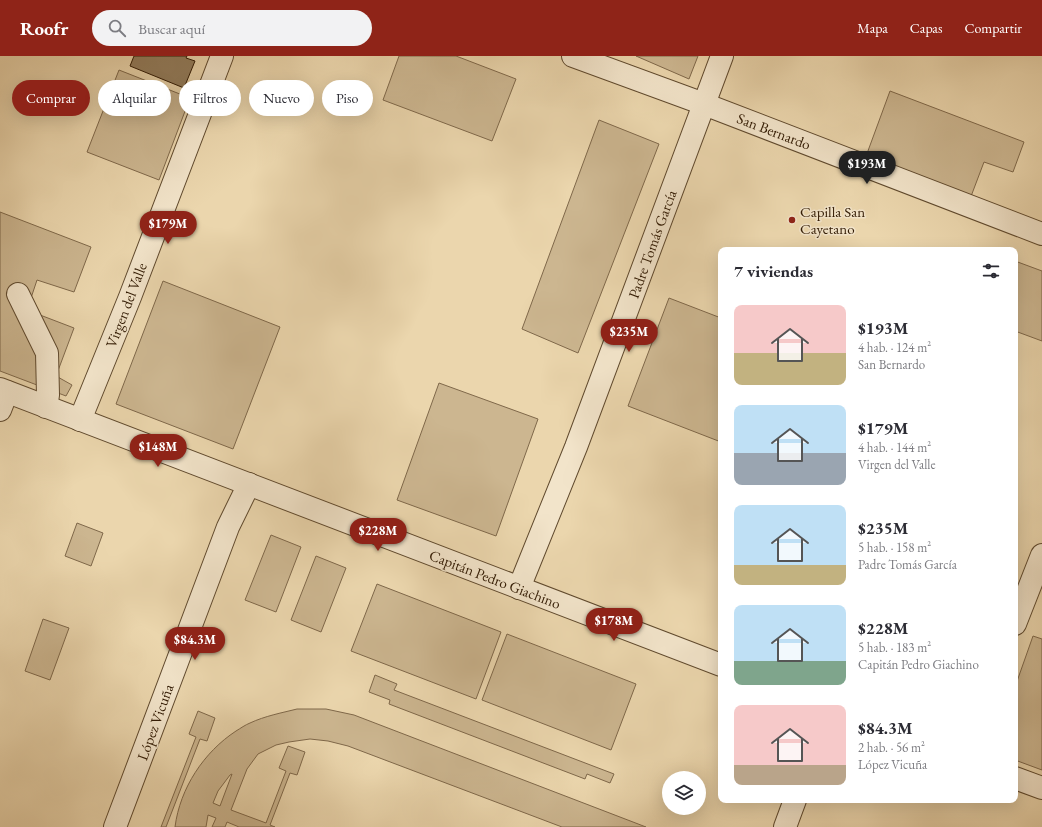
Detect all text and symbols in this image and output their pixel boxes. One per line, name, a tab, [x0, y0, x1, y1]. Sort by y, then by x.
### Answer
search box	[92, 10, 372, 46]
text: Roofr	[20, 16, 68, 41]
icon: search	[106, 17, 128, 39]
text: Buscar aquí	[138, 19, 205, 38]
text: Mapa	[857, 19, 888, 37]
text: Capas	[910, 19, 942, 37]
text: Compartir	[964, 19, 1022, 37]
chip: Comprar	[12, 80, 90, 116]
chip: Alquilar	[98, 80, 171, 116]
chip: Filtros	[179, 80, 241, 116]
chip: Nuevo	[249, 80, 314, 116]
chip: Piso	[322, 80, 373, 116]
street label: San Bernardo	[734, 108, 814, 154]
pin: $193M	[839, 151, 895, 185]
text: $193M	[848, 155, 886, 172]
street label: Padre Tomás García	[624, 187, 680, 301]
place label: Capilla San Cayetano	[800, 202, 865, 238]
pin: $179M	[140, 211, 196, 245]
text: $179M	[149, 215, 187, 232]
marker: Capilla San Cayetano	[787, 215, 797, 225]
street label: Virgen del Valle	[101, 260, 151, 350]
text: 7 viviendas	[734, 260, 813, 282]
icon: filters	[980, 260, 1002, 282]
text: $193M	[858, 317, 908, 339]
pin: $235M	[601, 319, 657, 353]
icon: home	[766, 321, 814, 369]
text: $235M	[610, 323, 648, 340]
text: 4 hab. · 124 m²	[858, 339, 931, 356]
text: San Bernardo	[858, 356, 925, 373]
text: $179M	[858, 417, 908, 439]
icon: home	[766, 421, 814, 469]
pin: $148M	[130, 434, 186, 468]
text: $148M	[139, 438, 177, 455]
text: 4 hab. · 144 m²	[858, 439, 931, 456]
text: Virgen del Valle	[858, 456, 936, 473]
text: $235M	[858, 517, 908, 539]
pin: $228M	[350, 518, 406, 552]
icon: home	[766, 521, 814, 569]
text: $228M	[359, 522, 397, 539]
text: 5 hab. · 158 m²	[858, 539, 931, 556]
street label: Capitán Pedro Giachino	[427, 545, 563, 613]
text: Padre Tomás García	[858, 556, 957, 573]
pin: $178M	[586, 608, 642, 642]
text: $178M	[595, 612, 633, 629]
text: $228M	[858, 617, 908, 639]
icon: home	[766, 621, 814, 669]
pin: $84.3M	[162, 627, 228, 661]
text: $84.3M	[174, 631, 216, 648]
text: 5 hab. · 183 m²	[858, 639, 931, 656]
text: Capitán Pedro Giachino	[858, 656, 979, 673]
street label: López Vicuña	[132, 681, 178, 763]
text: $84.3M	[858, 717, 913, 739]
icon: home	[766, 721, 814, 769]
text: 2 hab. · 56 m²	[858, 739, 925, 756]
text: López Vicuña	[858, 756, 927, 773]
map controls	[662, 771, 706, 815]
button: layers	[662, 771, 706, 815]

